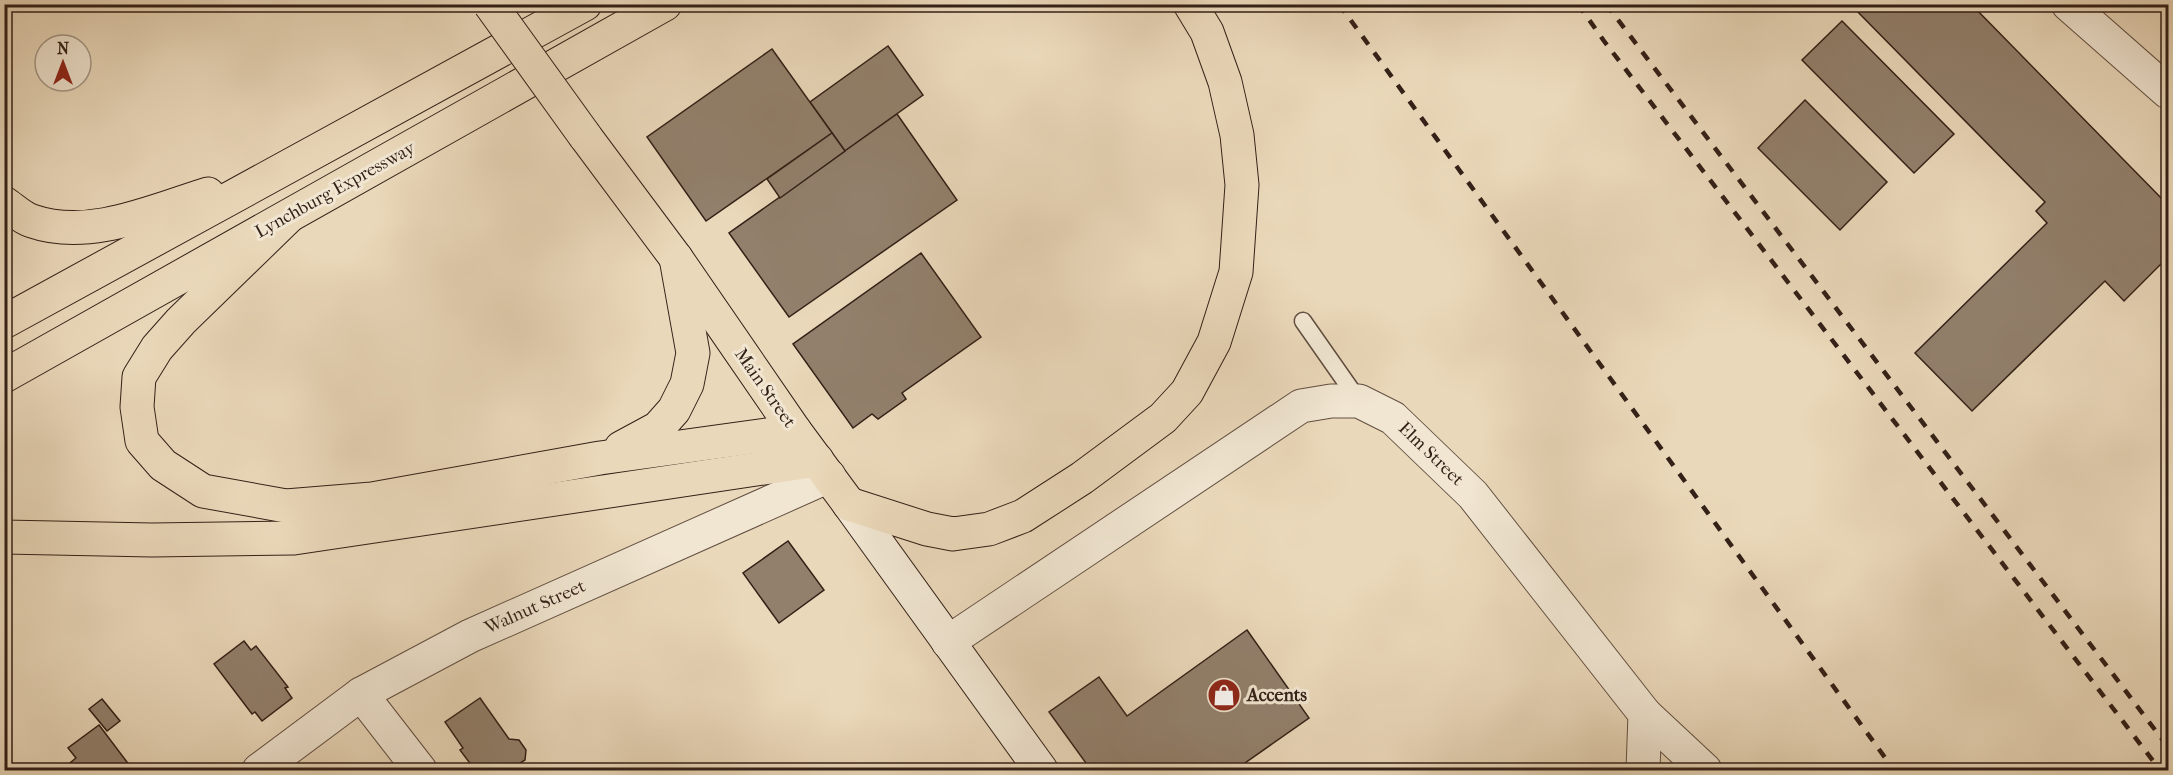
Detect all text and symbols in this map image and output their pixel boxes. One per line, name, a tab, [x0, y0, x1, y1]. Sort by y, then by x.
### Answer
north arrow	[33, 33, 93, 93]
text: N	[57, 39, 70, 58]
street label: Lynchburg Expressway	[251, 137, 420, 243]
street label: Main Street	[730, 344, 800, 432]
street label: Elm Street	[1394, 418, 1468, 491]
street label: Walnut Street	[481, 575, 589, 639]
shop icon: Accents	[1206, 677, 1242, 713]
place label: Accents	[1246, 685, 1307, 706]

